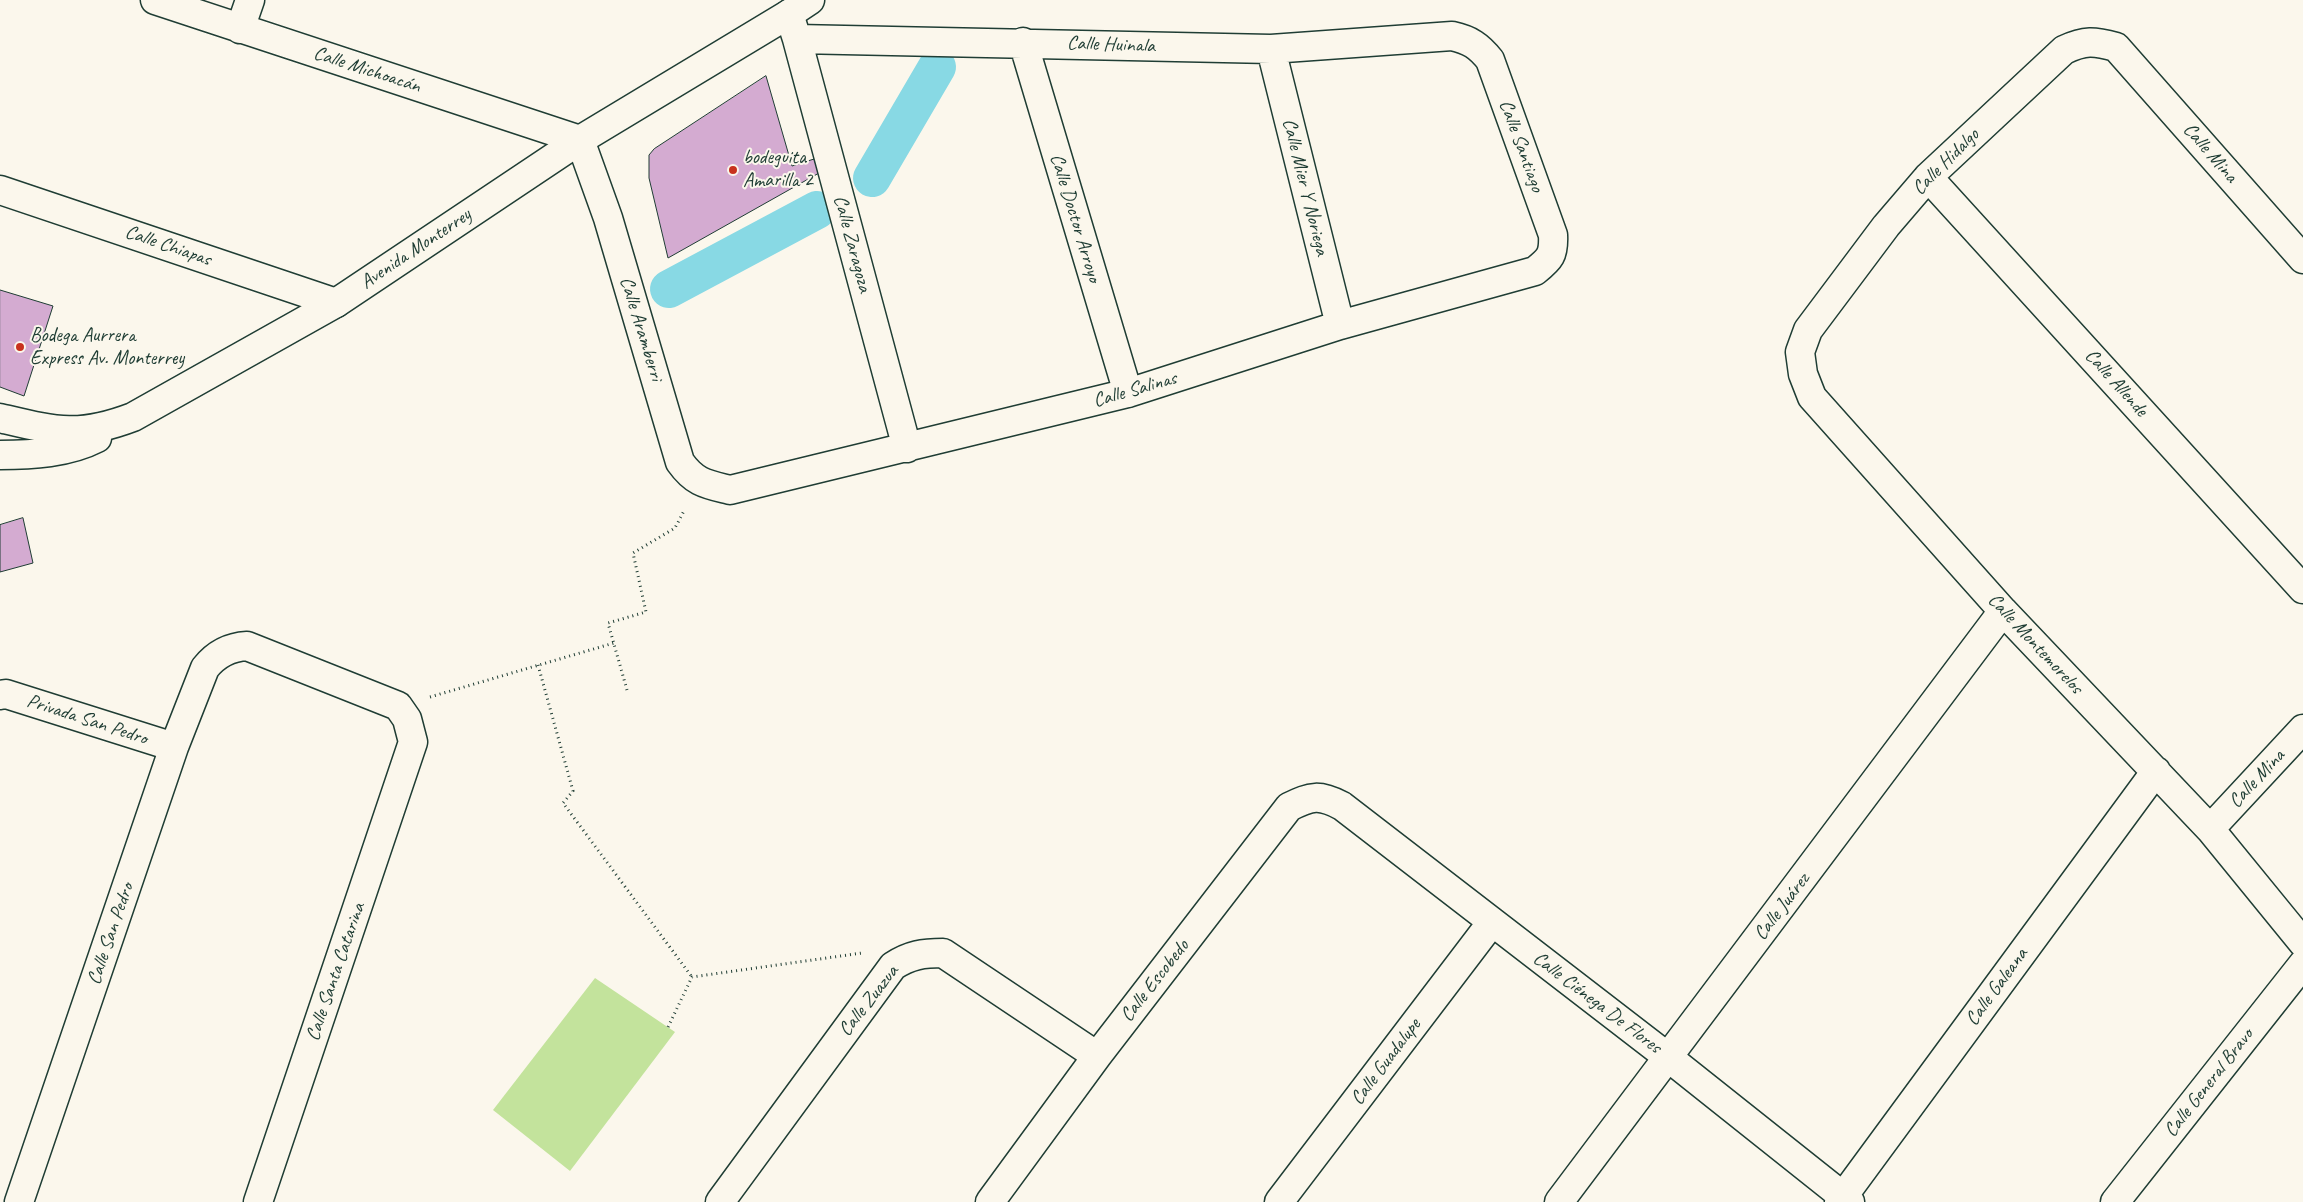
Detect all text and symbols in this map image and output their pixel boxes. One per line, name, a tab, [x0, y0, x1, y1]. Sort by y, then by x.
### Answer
street label: Calle Huinala	[1067, 31, 1155, 59]
street label: Calle Michoacán	[310, 41, 424, 99]
street label: Calle Santiago	[1493, 97, 1549, 195]
street label: Calle Mier Y Noriega	[1276, 116, 1334, 258]
street label: Calle Mina	[2177, 118, 2243, 188]
street label: Calle Hidalgo	[1907, 123, 1985, 201]
place label: bodeguita Amarilla 2	[743, 146, 813, 193]
street label: Calle Doctor Arroyo	[1044, 151, 1106, 285]
marker: bodeguita Amarilla 2	[727, 164, 739, 176]
street label: Calle Zaragoza	[828, 193, 876, 295]
street label: Avenida Monterrey	[356, 203, 476, 295]
street label: Calle Chiapas	[122, 220, 214, 272]
street label: Calle Aramberri	[614, 274, 668, 384]
place label: Bodega Aurrera Express Av. Monterrey	[30, 324, 184, 371]
marker: Bodega Aurrera Express Av. Monterrey	[14, 341, 26, 353]
street label: Calle Allende	[2079, 344, 2153, 422]
street label: Calle Salinas	[1091, 367, 1179, 413]
street label: Calle Montemorelos	[1982, 589, 2088, 699]
street label: Privada San Pedro	[24, 689, 150, 751]
street label: Calle Mina	[2224, 745, 2290, 813]
street label: Calle Juárez	[1749, 869, 1815, 945]
street label: Calle San Pedro	[82, 880, 140, 988]
street label: Calle Santa Catarina	[301, 900, 371, 1044]
street label: Calle Escobedo	[1115, 935, 1195, 1027]
street label: Calle Galeana	[1961, 943, 2033, 1031]
street label: Calle Ciénega De Flores	[1528, 947, 1666, 1059]
street label: Calle Zuazua	[834, 961, 904, 1041]
street label: Calle Guadalupe	[1346, 1014, 1426, 1110]
street label: Calle General Bravo	[2159, 1024, 2259, 1142]

